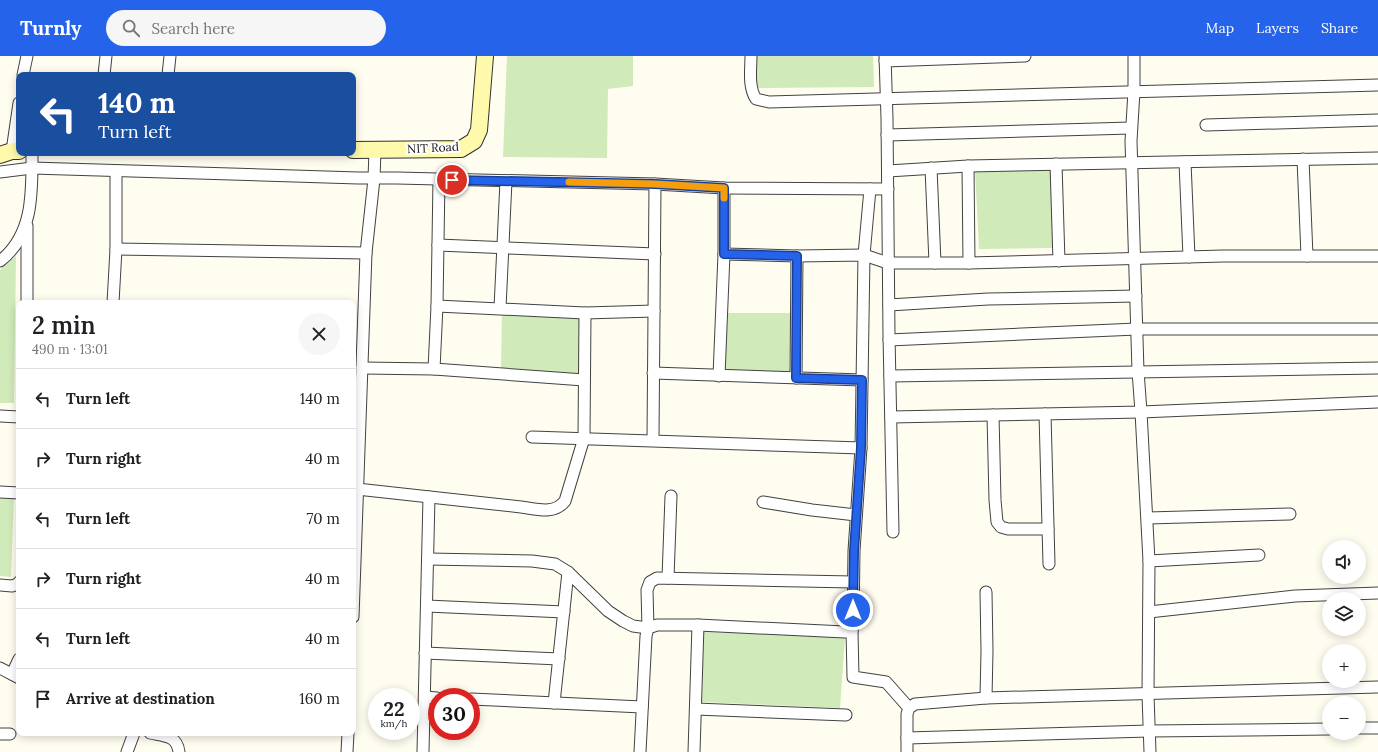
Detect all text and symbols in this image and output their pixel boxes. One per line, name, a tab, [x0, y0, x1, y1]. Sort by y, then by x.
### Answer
search box	[106, 10, 386, 46]
text: Turnly	[20, 16, 82, 40]
icon: search	[120, 17, 142, 39]
text: Search here	[152, 19, 235, 38]
text: Map	[1206, 19, 1234, 37]
text: Layers	[1256, 19, 1299, 37]
text: Share	[1321, 19, 1358, 37]
text: 140 m	[98, 85, 176, 121]
icon: left	[32, 88, 84, 140]
text: Turn left	[98, 120, 171, 143]
street label: NIT Road	[407, 139, 459, 156]
pin	[435, 163, 469, 197]
icon: arrive	[441, 169, 463, 191]
text: 2 min	[32, 310, 96, 341]
button: close	[298, 313, 340, 355]
text: 490 m · 13:01	[32, 341, 108, 358]
icon: left	[32, 388, 54, 410]
text: Turn left	[66, 389, 130, 408]
text: 140 m	[300, 389, 340, 408]
icon: right	[32, 448, 54, 470]
text: Turn right	[66, 449, 142, 468]
text: 40 m	[305, 449, 340, 468]
icon: left	[32, 508, 54, 530]
text: Turn left	[66, 509, 130, 528]
text: 70 m	[306, 509, 340, 528]
map controls	[1322, 540, 1366, 740]
button: sound	[1322, 540, 1366, 584]
icon: right	[32, 568, 54, 590]
text: Turn right	[66, 569, 142, 588]
text: 40 m	[305, 569, 340, 588]
position arrow	[832, 589, 874, 631]
button: layers	[1322, 592, 1366, 636]
icon: left	[32, 628, 54, 650]
text: Turn left	[66, 629, 130, 648]
text: 40 m	[305, 629, 340, 648]
button: +	[1322, 644, 1366, 688]
icon: arrive	[32, 688, 54, 710]
speed limit sign: 30	[428, 688, 480, 740]
text: Arrive at destination	[66, 689, 215, 708]
text: 160 m	[299, 689, 340, 708]
text: 22	[383, 696, 405, 721]
button: −	[1322, 696, 1366, 740]
text: km/h	[380, 717, 408, 730]

